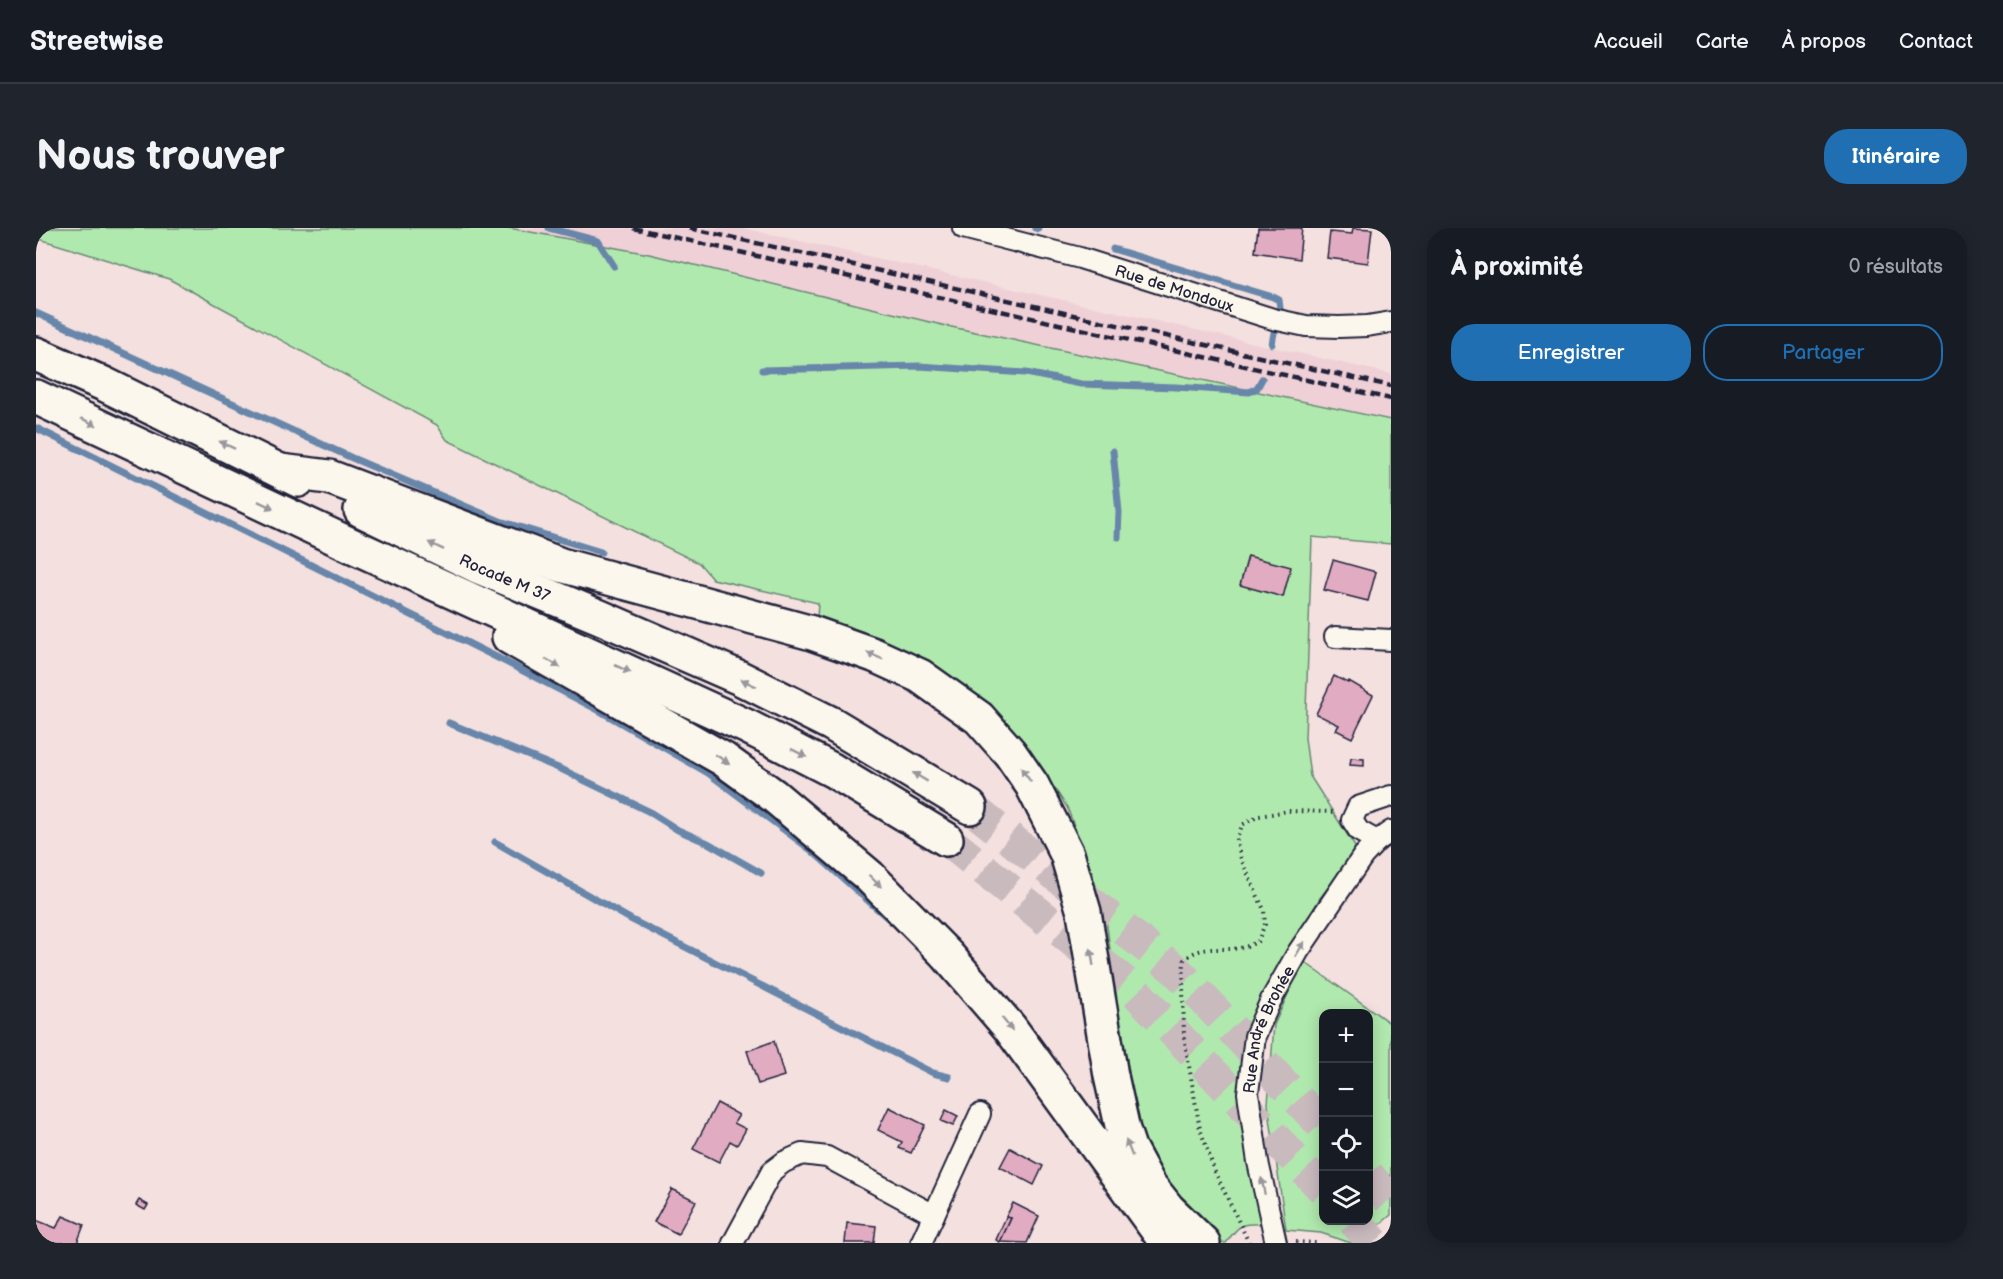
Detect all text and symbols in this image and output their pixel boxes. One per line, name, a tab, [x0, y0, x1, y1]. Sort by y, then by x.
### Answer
text: Streetwise	[30, 25, 163, 58]
text: Accueil	[1594, 29, 1663, 54]
text: Carte	[1696, 29, 1749, 54]
text: À propos	[1782, 29, 1866, 54]
text: Contact	[1899, 29, 1973, 54]
button: Itinéraire	[1824, 129, 1967, 184]
text: Nous trouver	[36, 131, 284, 182]
text: À proximité	[1451, 252, 1583, 283]
text: 0 résultats	[1849, 255, 1943, 279]
street label: Rue de Mondoux	[1112, 262, 1236, 317]
button: Enregistrer	[1451, 324, 1691, 381]
button: Partager	[1703, 324, 1943, 381]
one-way arrow	[80, 418, 97, 427]
one-way arrow	[219, 440, 236, 450]
one-way arrow	[257, 500, 274, 509]
one-way arrow	[427, 542, 445, 552]
street label: Rocade M 37	[456, 551, 553, 606]
one-way arrow	[866, 651, 884, 661]
one-way arrow	[545, 657, 561, 668]
one-way arrow	[615, 665, 632, 674]
one-way arrow	[741, 678, 758, 688]
one-way arrow	[791, 748, 808, 758]
one-way arrow	[714, 754, 731, 765]
one-way arrow	[1021, 767, 1032, 783]
one-way arrow	[912, 772, 928, 783]
one-way arrow	[867, 874, 882, 888]
one-way arrow	[1295, 941, 1306, 957]
one-way arrow	[1088, 947, 1097, 966]
street label: Rue André Brohée	[1240, 962, 1299, 1095]
map controls	[1319, 1009, 1373, 1225]
button: +	[1319, 1009, 1373, 1063]
one-way arrow	[1000, 1016, 1013, 1032]
button: −	[1319, 1063, 1373, 1117]
button: locate	[1319, 1117, 1373, 1171]
one-way arrow	[1124, 1138, 1134, 1156]
button: layers	[1319, 1171, 1373, 1225]
one-way arrow	[1258, 1177, 1268, 1195]

